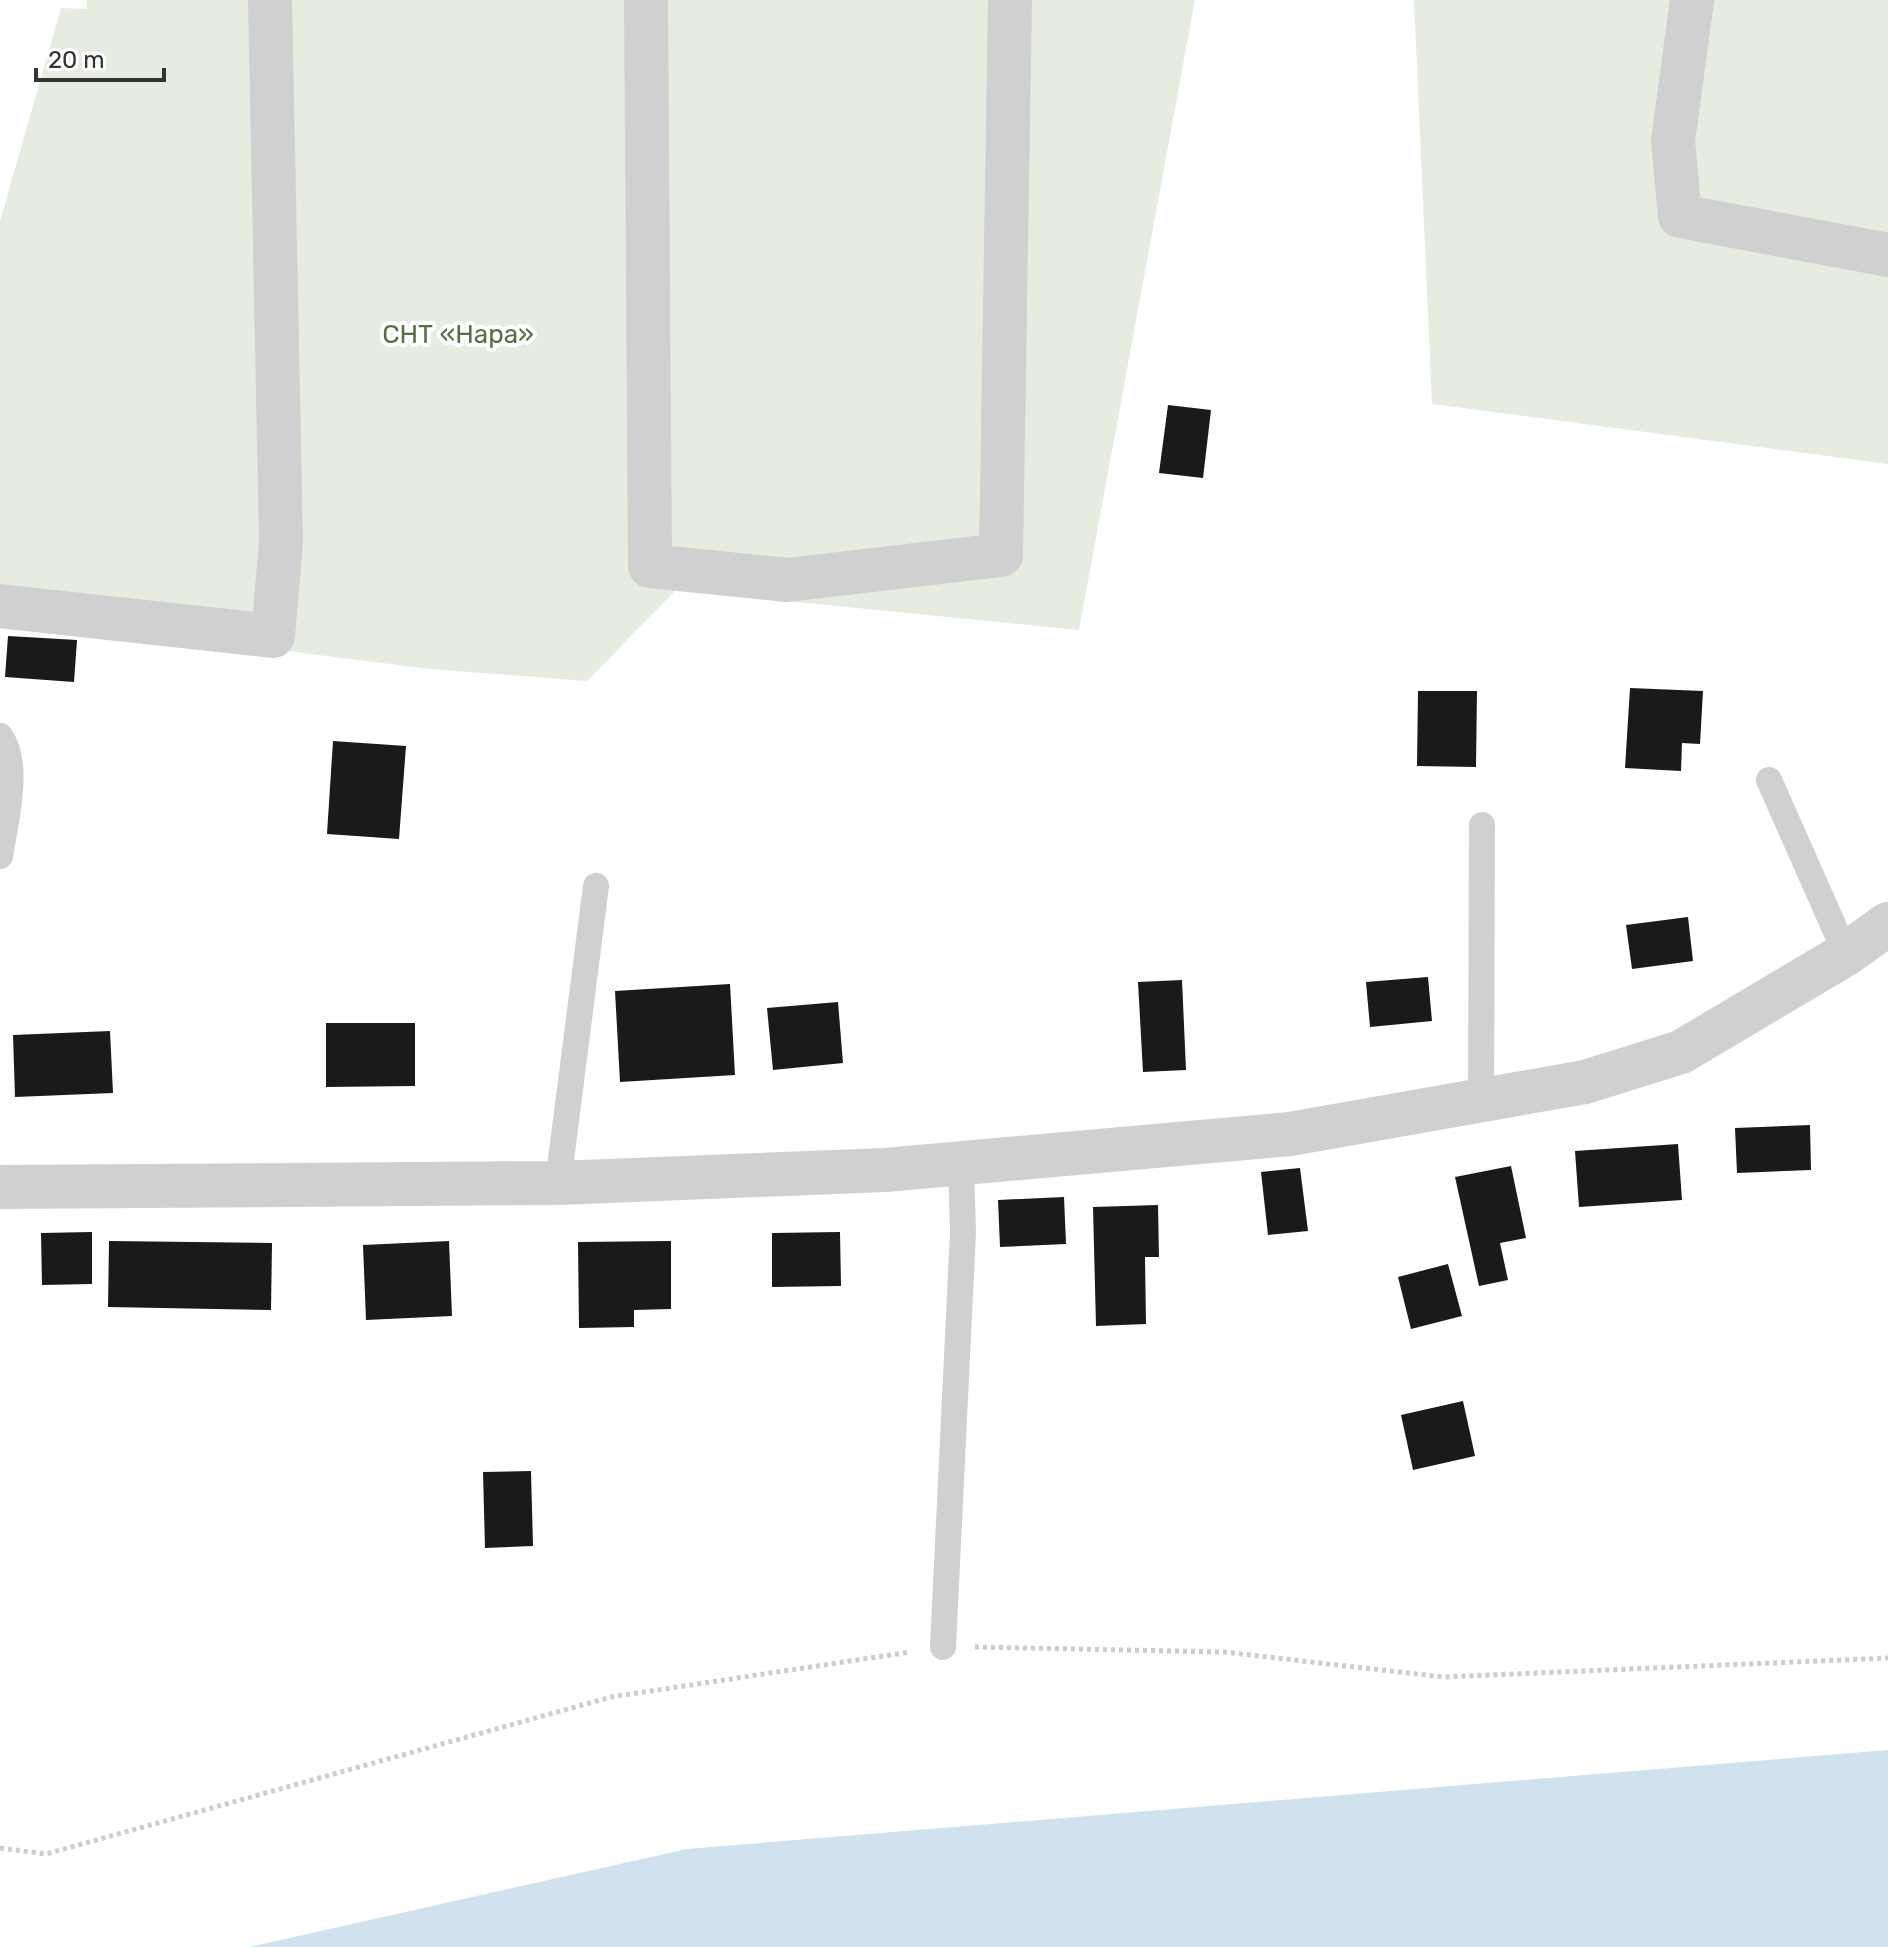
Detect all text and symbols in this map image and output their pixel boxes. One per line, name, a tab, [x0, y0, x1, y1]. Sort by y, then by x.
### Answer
scale bar	[36, 32, 164, 82]
text: 20 m	[48, 46, 105, 74]
park label: СНТ «Нара»	[382, 319, 534, 350]

